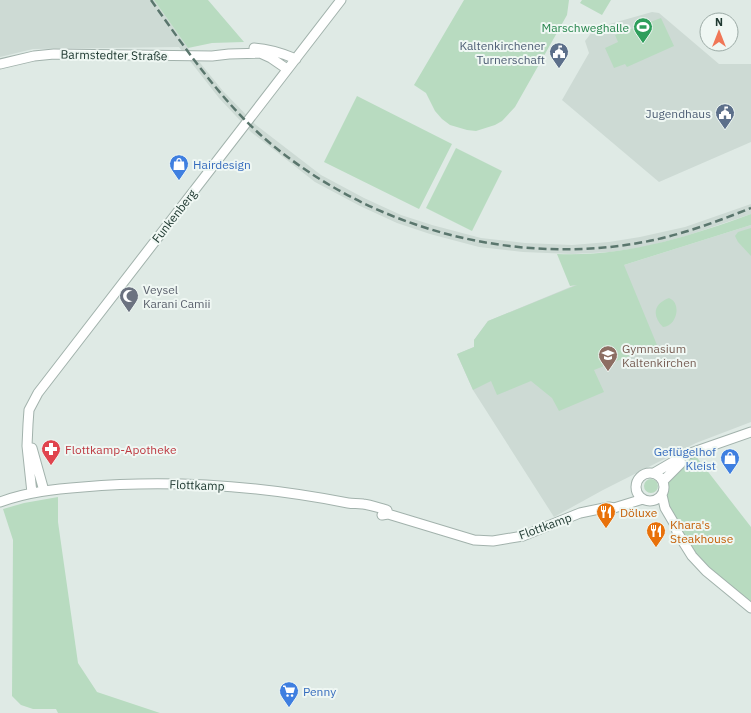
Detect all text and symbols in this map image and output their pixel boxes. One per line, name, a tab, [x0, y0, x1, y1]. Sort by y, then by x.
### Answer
north arrow	[699, 12, 739, 52]
text: N	[715, 15, 723, 29]
sports icon: Marschweghalle	[632, 16, 654, 44]
place label: Marschweghalle	[541, 20, 629, 35]
place label: Kaltenkirchener Turnerschaft	[459, 38, 546, 67]
public building icon: Kaltenkirchener Turnerschaft	[548, 41, 570, 69]
street label: Barmstedter Straße	[60, 47, 168, 63]
public building icon: Jugendhaus	[714, 102, 736, 130]
place label: Jugendhaus	[646, 106, 711, 121]
shop icon: Hairdesign	[168, 153, 190, 181]
place label: Hairdesign	[193, 157, 251, 172]
street label: Funkenberg	[149, 186, 200, 246]
place label: Veysel Karani Camii	[143, 282, 211, 311]
mosque icon: Veysel Karani Camii	[118, 285, 140, 313]
place label: Gymnasium Kaltenkirchen	[622, 341, 697, 370]
school or university icon: Gymnasium Kaltenkirchen	[597, 344, 619, 372]
pharmacy icon: Flottkamp-Apotheke	[40, 438, 62, 466]
place label: Flottkamp-Apotheke	[65, 442, 177, 457]
place label: Geflügelhof Kleist	[654, 444, 716, 473]
shop icon: Geflügelhof Kleist	[719, 447, 741, 475]
street label: Flottkamp	[169, 477, 225, 493]
restaurant icon: Döluxe	[595, 501, 617, 529]
place label: Döluxe	[620, 505, 658, 520]
street label: Flottkamp	[517, 510, 573, 542]
place label: Khara's Steakhouse	[670, 517, 734, 546]
restaurant icon: Khara's Steakhouse	[645, 520, 667, 548]
supermarket icon: Penny	[278, 680, 300, 708]
place label: Penny	[303, 684, 336, 699]

